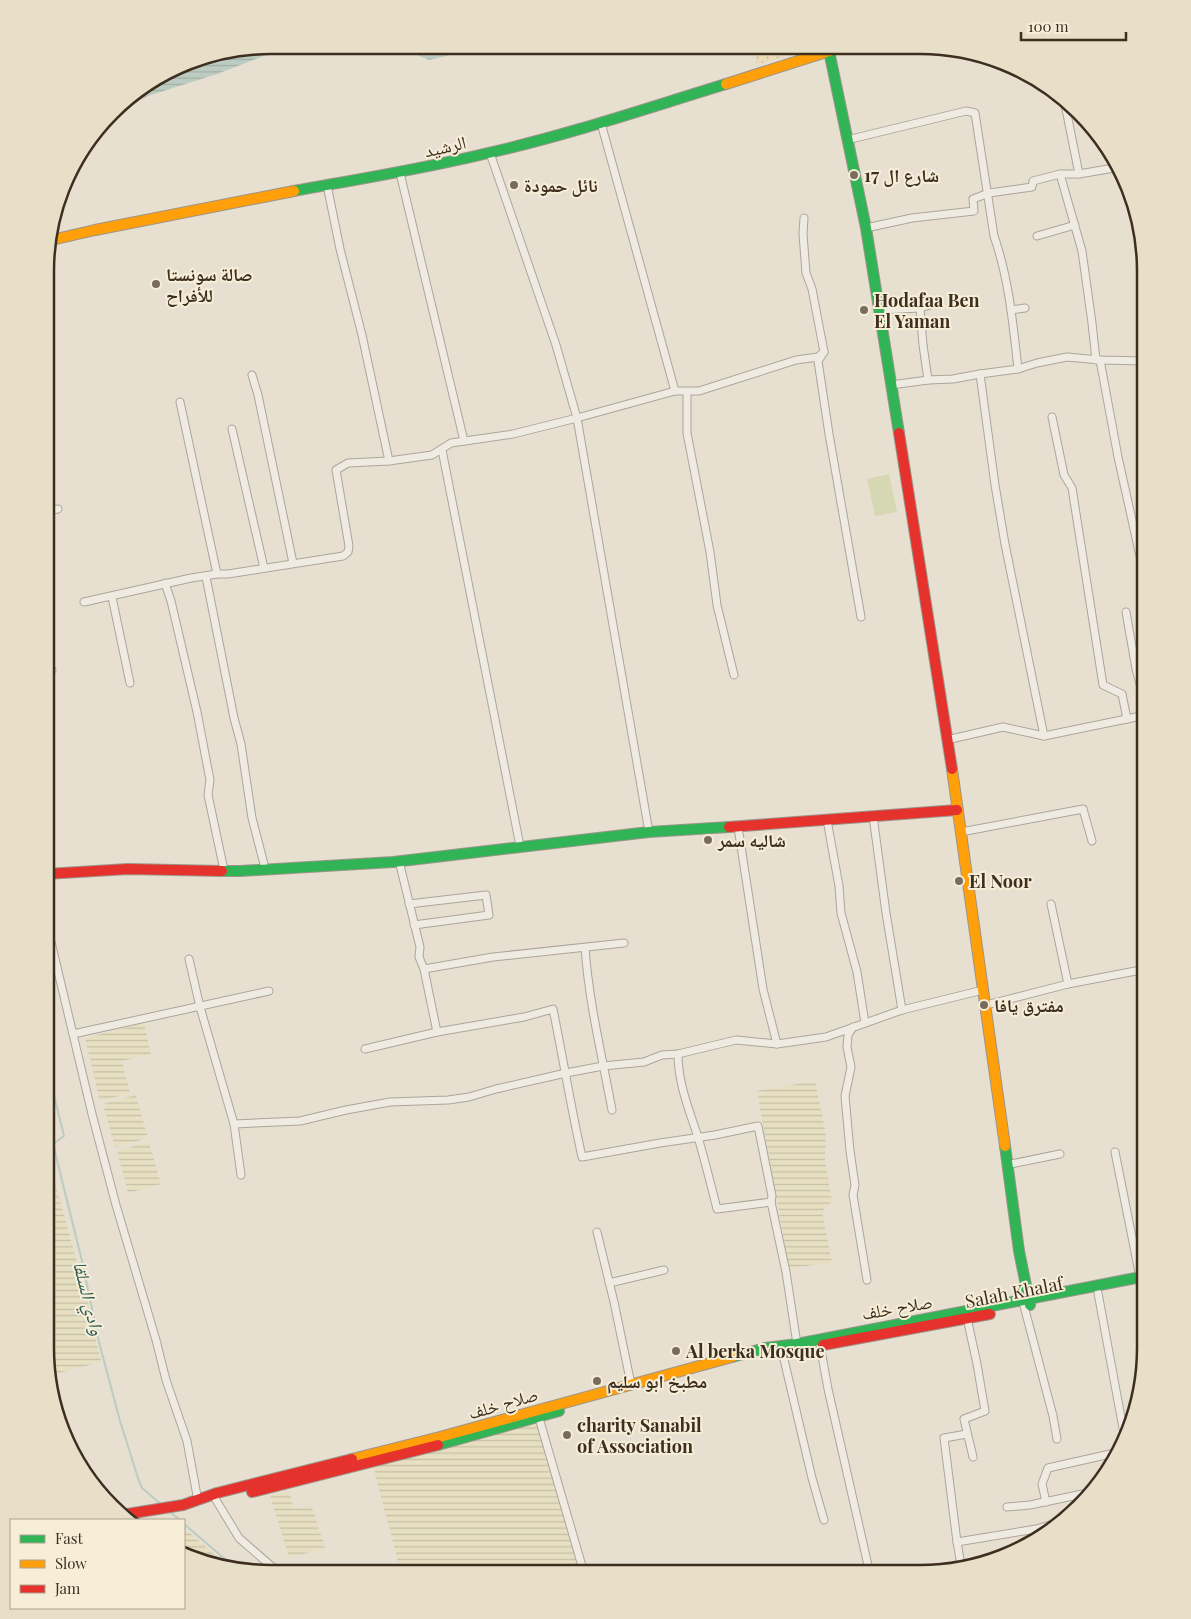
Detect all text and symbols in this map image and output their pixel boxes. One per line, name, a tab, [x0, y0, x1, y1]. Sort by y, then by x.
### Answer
scale bar	[1021, 10, 1126, 42]
text: 100 m	[1028, 16, 1069, 36]
street label: الرشيد	[422, 130, 468, 162]
place label: شارع ال 17	[864, 163, 939, 187]
marker: شارع ال 17	[848, 169, 860, 181]
place label: نائل حمودة	[524, 173, 598, 197]
marker: نائل حمودة	[508, 179, 520, 191]
place label: صالة سونستا للأفراح	[166, 262, 253, 307]
marker: صالة سونستا للأفراح	[150, 278, 162, 290]
place label: Hodafaa Ben El Yaman	[874, 288, 980, 333]
marker: Hodafaa Ben El Yaman	[858, 304, 870, 316]
place label: شاليه سمر	[717, 828, 786, 852]
marker: شاليه سمر	[702, 834, 714, 846]
place label: El Noor	[969, 869, 1032, 893]
marker: El Noor	[953, 875, 965, 887]
place label: مفترق يافا	[994, 993, 1064, 1017]
marker: مفترق يافا	[978, 999, 990, 1011]
water label: وادي السلقا	[65, 1258, 112, 1339]
street label: Salah Khalaf	[963, 1270, 1067, 1313]
street label: صلاح خلف	[860, 1289, 935, 1326]
place label: Al berka Mosque	[685, 1339, 824, 1363]
marker: Al berka Mosque	[670, 1345, 682, 1357]
place label: مطبخ ابو سليم	[607, 1369, 707, 1394]
marker: مطبخ ابو سليم	[591, 1375, 603, 1387]
street label: صلاح خلف	[465, 1382, 541, 1425]
place label: charity Sanabil of Association	[577, 1413, 702, 1458]
marker: charity Sanabil of Association	[561, 1429, 573, 1441]
legend	[10, 1519, 185, 1609]
text: Fast	[55, 1528, 84, 1548]
text: Slow	[55, 1553, 87, 1573]
text: Jam	[54, 1578, 81, 1598]

